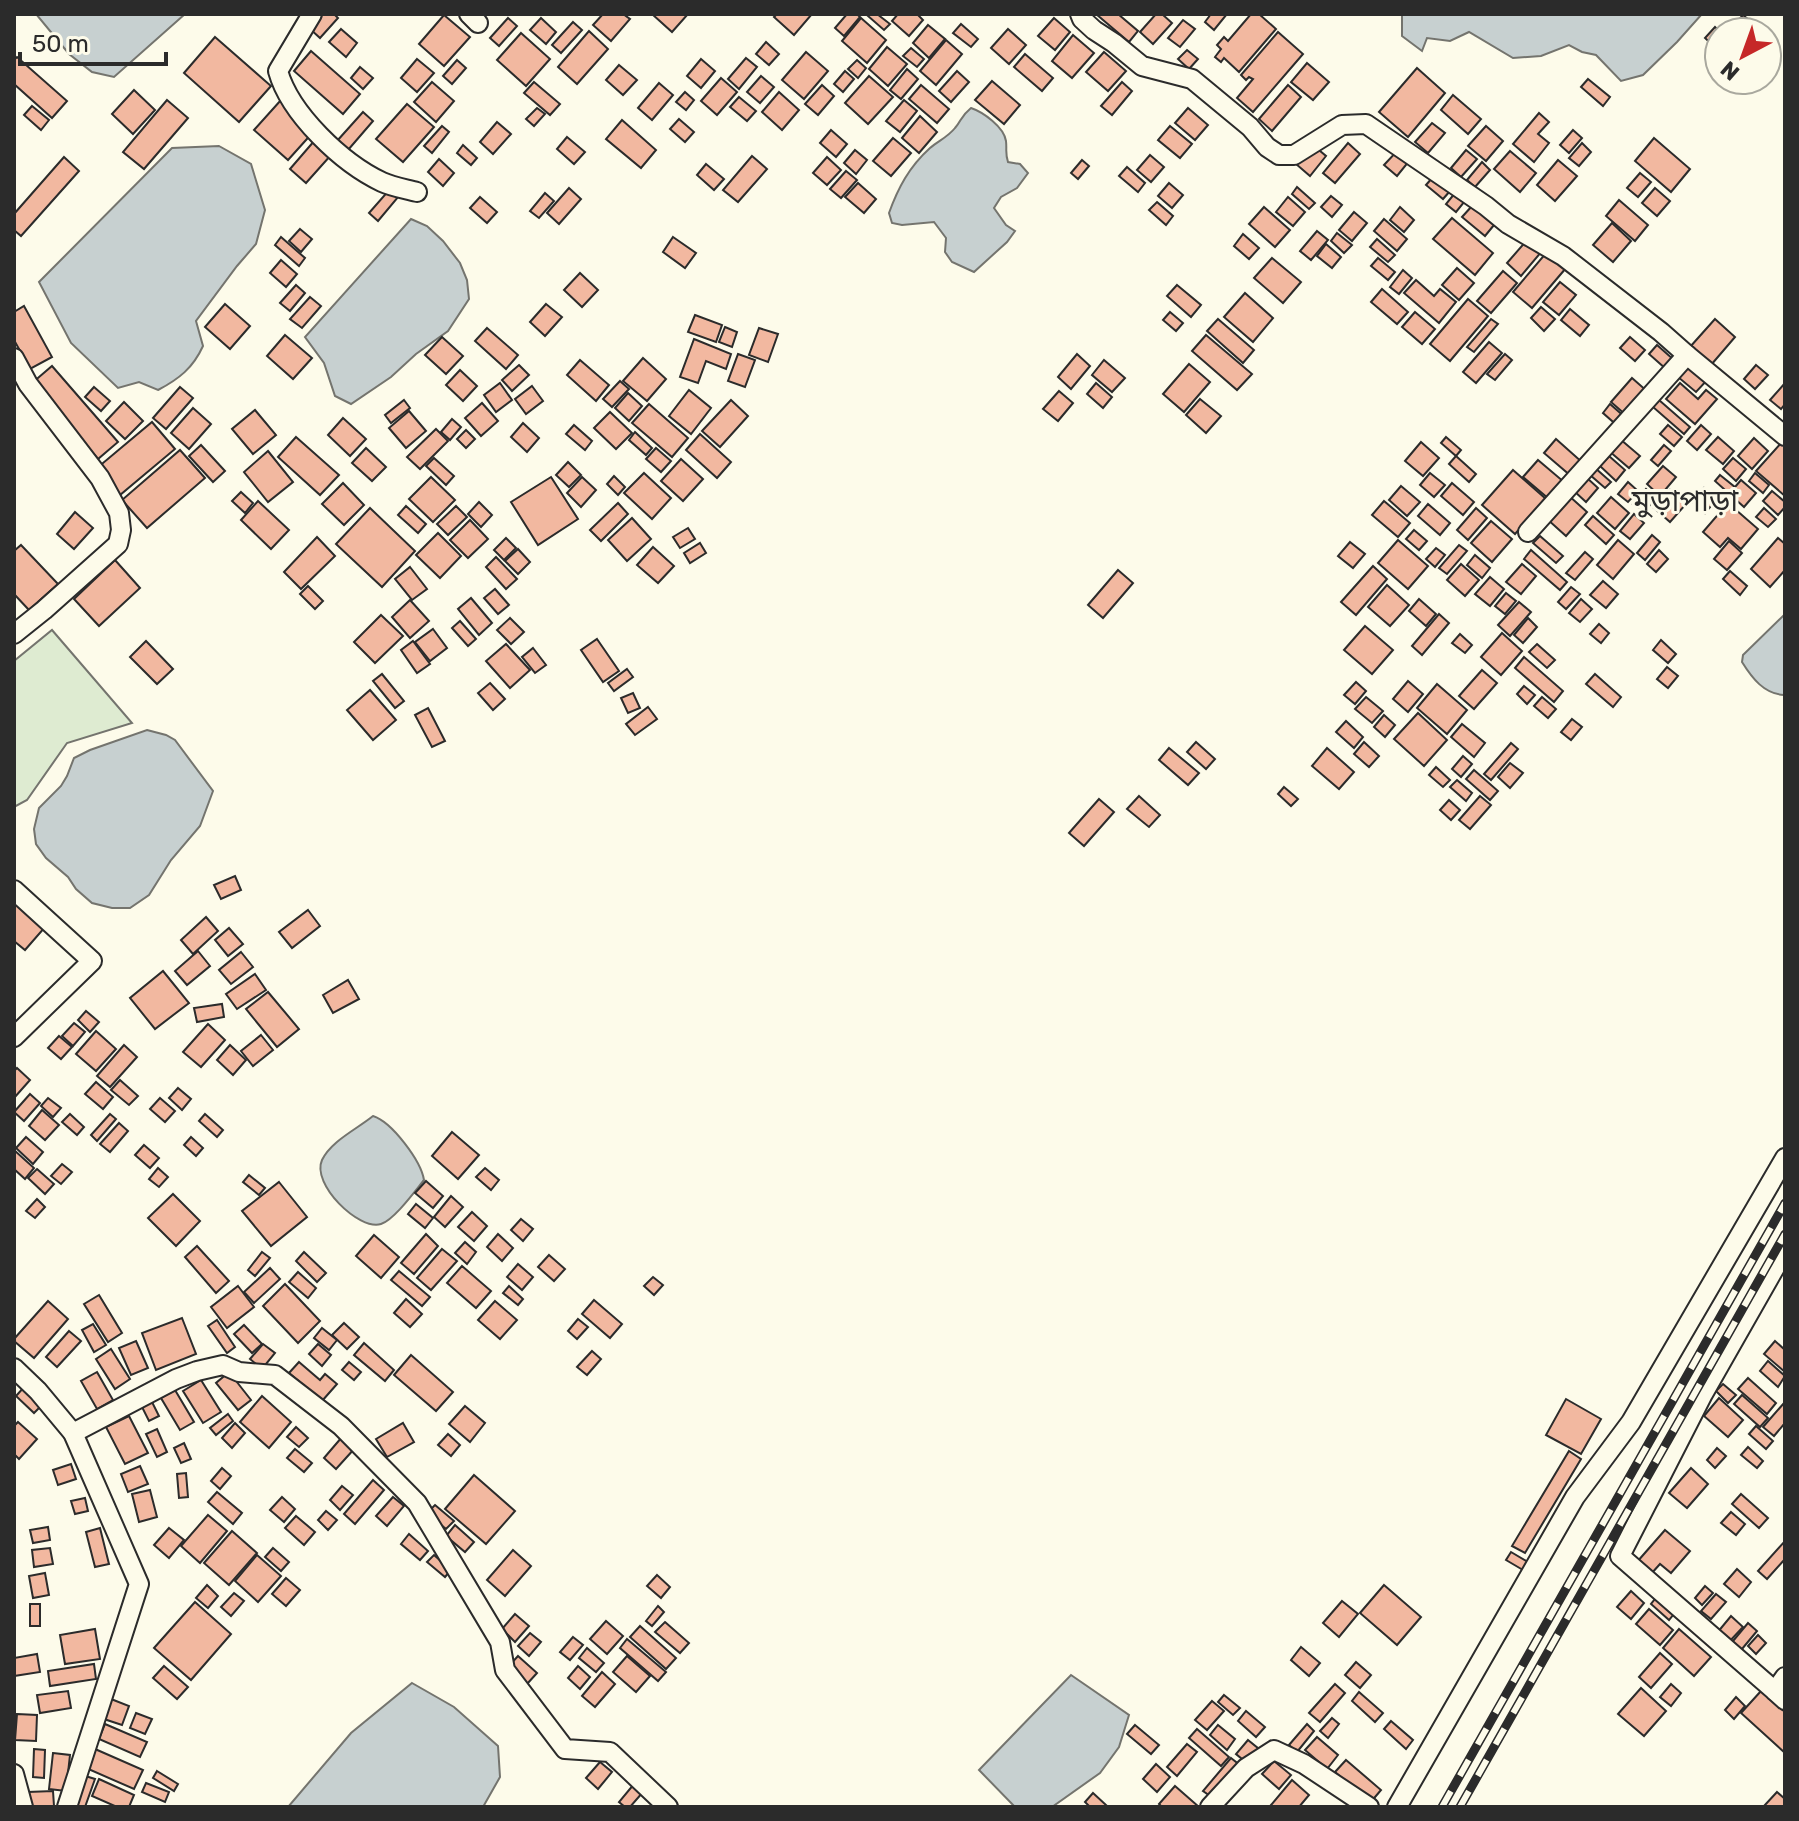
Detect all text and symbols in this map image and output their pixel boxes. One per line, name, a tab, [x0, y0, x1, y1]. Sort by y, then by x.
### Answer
scale bar	[20, 16, 166, 66]
north arrow	[1703, 16, 1783, 96]
text: 50 m	[32, 30, 89, 58]
text: N	[1715, 55, 1745, 86]
district label: মুড়াপাড়া	[1631, 483, 1739, 519]

